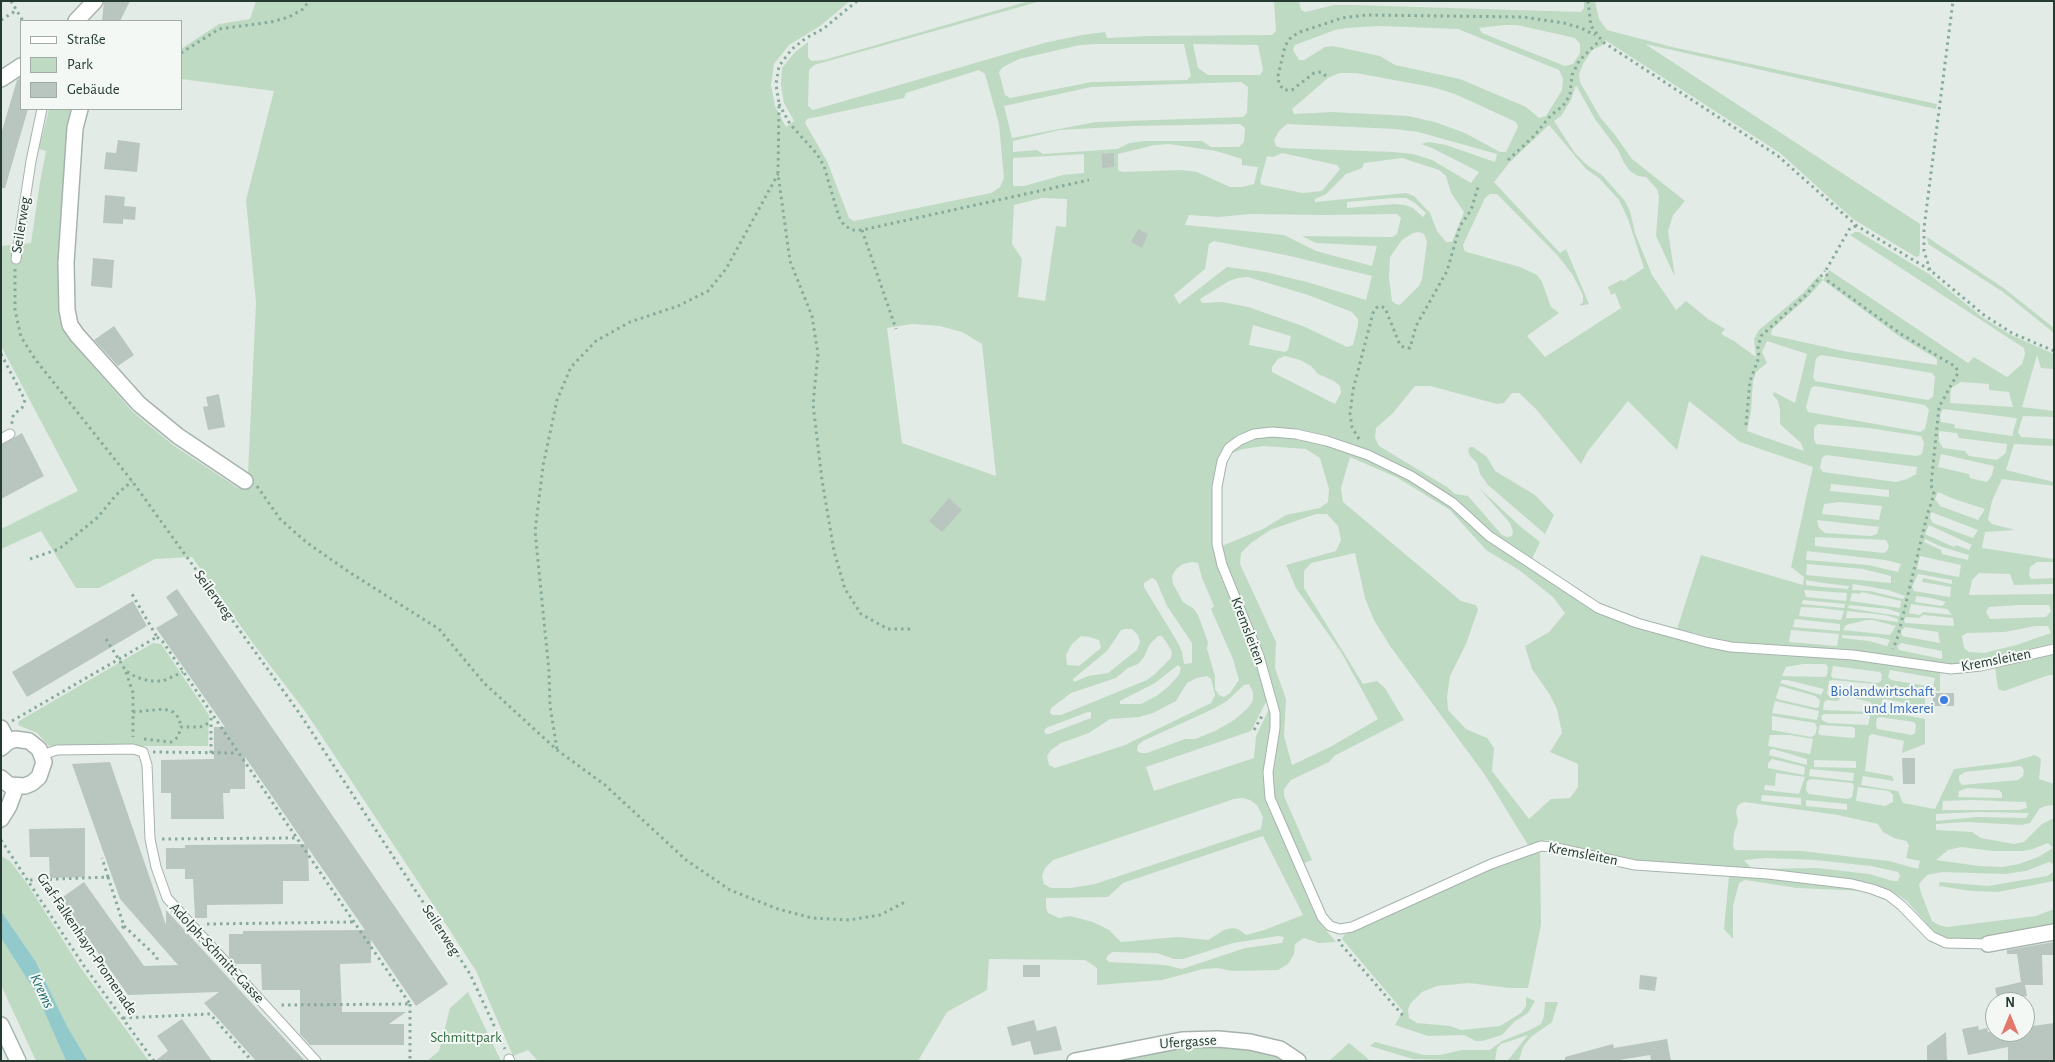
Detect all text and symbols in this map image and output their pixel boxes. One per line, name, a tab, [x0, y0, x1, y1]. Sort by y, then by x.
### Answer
legend	[20, 20, 182, 110]
text: Straße	[67, 32, 106, 47]
text: Park	[67, 57, 93, 72]
text: Gebäude	[67, 82, 120, 97]
street label: Seilerweg	[8, 195, 34, 255]
street label: Seilerweg	[190, 567, 238, 623]
street label: Kremsleiten	[1227, 595, 1269, 667]
street label: Kremsleiten	[1960, 644, 2032, 676]
place label: Biolandwirtschaft und Imkerei	[1830, 682, 1934, 717]
marker: Biolandwirtschaft und Imkerei	[1938, 694, 1950, 706]
street label: Kremsleiten	[1547, 838, 1619, 870]
street label: Graf-Falkenhayn-Promenade	[33, 870, 141, 1018]
street label: Adolph-Schmitt-Gasse	[166, 899, 268, 1007]
street label: Seilerweg	[418, 901, 464, 959]
water label: Krems	[26, 971, 58, 1011]
north arrow	[1985, 992, 2035, 1042]
text: N	[2005, 996, 2015, 1010]
park label: Schmittpark	[430, 1028, 502, 1046]
street label: Ufergasse	[1159, 1031, 1217, 1053]

